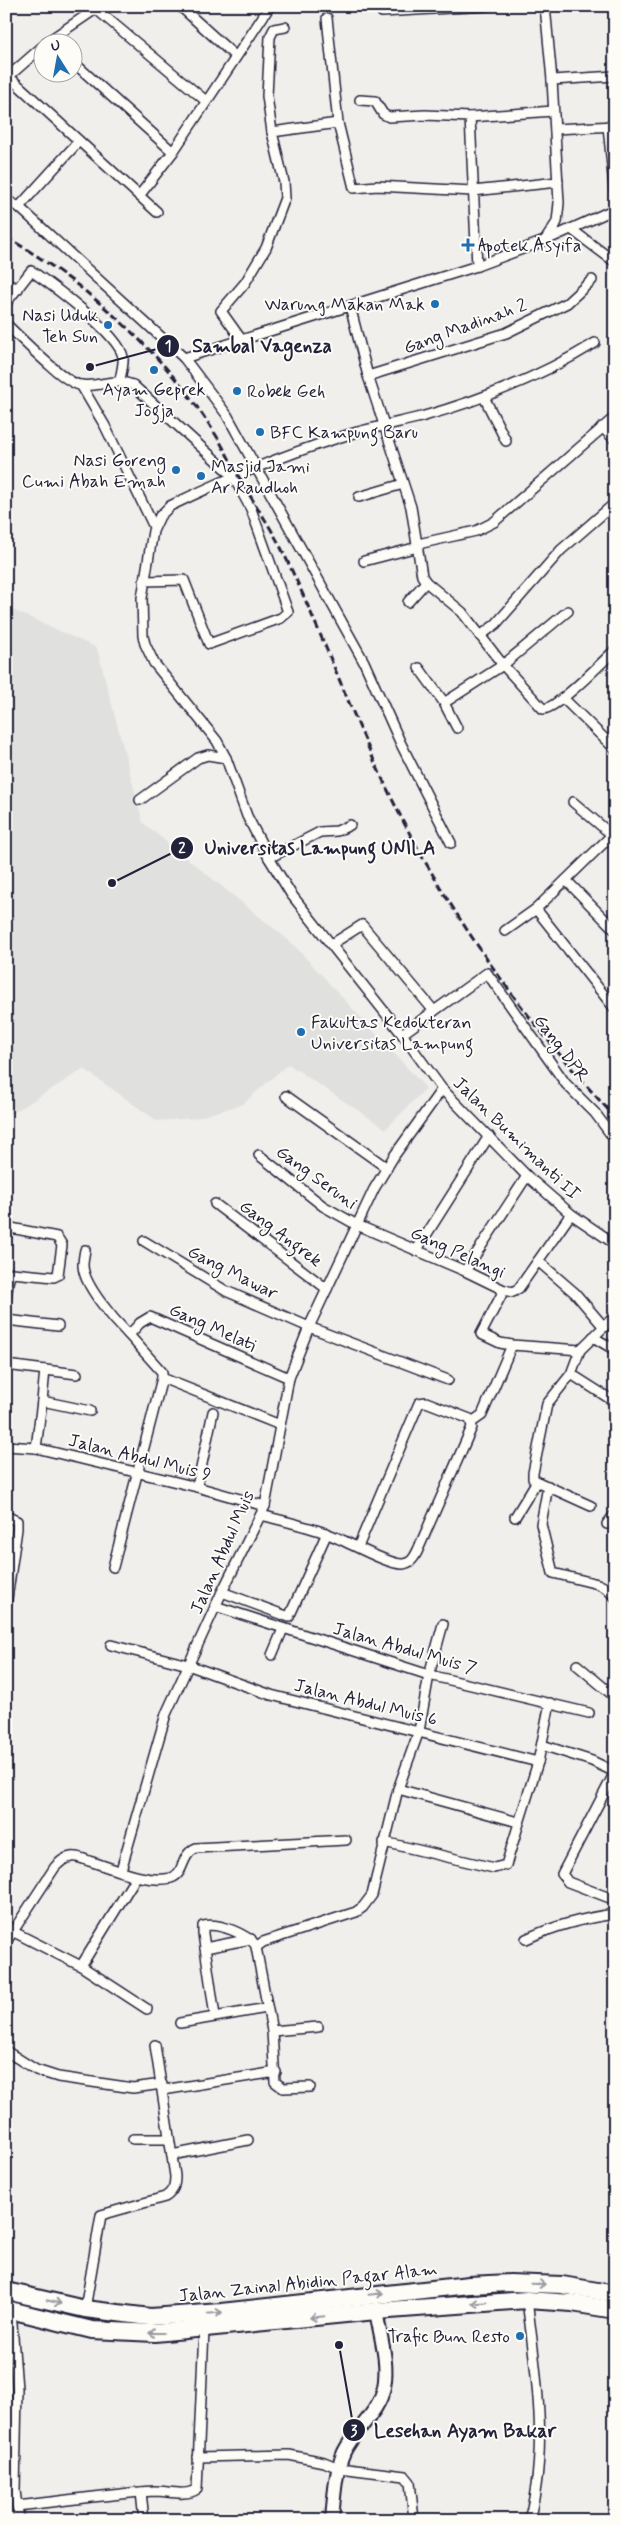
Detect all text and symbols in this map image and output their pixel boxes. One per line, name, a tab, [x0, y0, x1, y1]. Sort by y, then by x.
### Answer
north arrow	[32, 32, 82, 82]
text: U	[50, 37, 62, 56]
place label: Apotek Asyifa	[478, 234, 581, 259]
marker: Apotek Asyifa	[462, 239, 474, 251]
place label: Warung Makan Mak	[264, 293, 425, 317]
street label: Gang Madinah 2	[400, 293, 531, 361]
marker: Warung Makan Mak	[429, 298, 441, 310]
place label: Nasi Uduk Teh Sun	[22, 304, 98, 349]
marker: Nasi Uduk Teh Sun	[102, 319, 114, 331]
callout: Sambal Vagenza	[156, 329, 343, 363]
text: Sambal Vagenza	[192, 334, 332, 362]
text: 1	[165, 337, 171, 357]
marker: Ayam Geprek Jogja	[148, 364, 160, 376]
place label: Ayam Geprek Jogja	[103, 378, 206, 425]
place label: Robek Geh	[247, 380, 325, 404]
marker: Robek Geh	[231, 385, 243, 397]
place label: BFC Kampung Baru	[270, 421, 418, 447]
marker: BFC Kampung Baru	[254, 426, 266, 438]
place label: Nasi Goreng Cumi Abah Emah	[22, 449, 166, 494]
place label: Masjid Jami Ar Raudhoh	[211, 455, 310, 500]
marker: Nasi Goreng Cumi Abah Emah	[170, 464, 182, 476]
marker: Masjid Jami Ar Raudhoh	[195, 470, 207, 482]
callout: Universitas Lampung UNILA	[169, 831, 446, 865]
text: Universitas Lampung UNILA	[205, 836, 435, 864]
text: 2	[178, 839, 186, 859]
street label: Gang DPR	[527, 1010, 595, 1089]
place label: Fakultas Kedokteran Universitas Lampung	[311, 1011, 473, 1058]
marker: Fakultas Kedokteran Universitas Lampung	[295, 1026, 307, 1038]
street label: Jalan Bumimanti II	[447, 1072, 585, 1206]
street label: Gang Seruni	[270, 1140, 362, 1216]
street label: Gang Angrek	[233, 1195, 327, 1274]
street label: Gang Pelangi	[406, 1221, 509, 1285]
street label: Gang Mawar	[183, 1240, 282, 1307]
street label: Gang Melati	[165, 1298, 260, 1359]
street label: Jalan Abdul Muis 9	[66, 1429, 214, 1487]
street label: Jalan Abdul Muis	[185, 1487, 261, 1618]
street label: Jalan Abdul Muis 7	[330, 1617, 479, 1681]
street label: Jalan Abdul Muis 6	[292, 1674, 440, 1732]
street label: Jalan Zainal Abidin Pagar Alam	[177, 2257, 439, 2311]
one-way arrow	[530, 2280, 546, 2289]
one-way arrow	[368, 2290, 384, 2299]
one-way arrow	[45, 2298, 61, 2307]
one-way arrow	[472, 2298, 488, 2307]
one-way arrow	[207, 2308, 223, 2317]
one-way arrow	[310, 2313, 326, 2322]
place label: Trafic Bun Resto	[388, 2325, 510, 2349]
one-way arrow	[148, 2328, 164, 2338]
marker: Trafic Bun Resto	[514, 2330, 526, 2342]
callout: Lesehan Ayam Bakar	[341, 2413, 563, 2447]
text: Lesehan Ayam Bakar	[374, 2419, 557, 2444]
text: 3	[351, 2422, 358, 2442]

